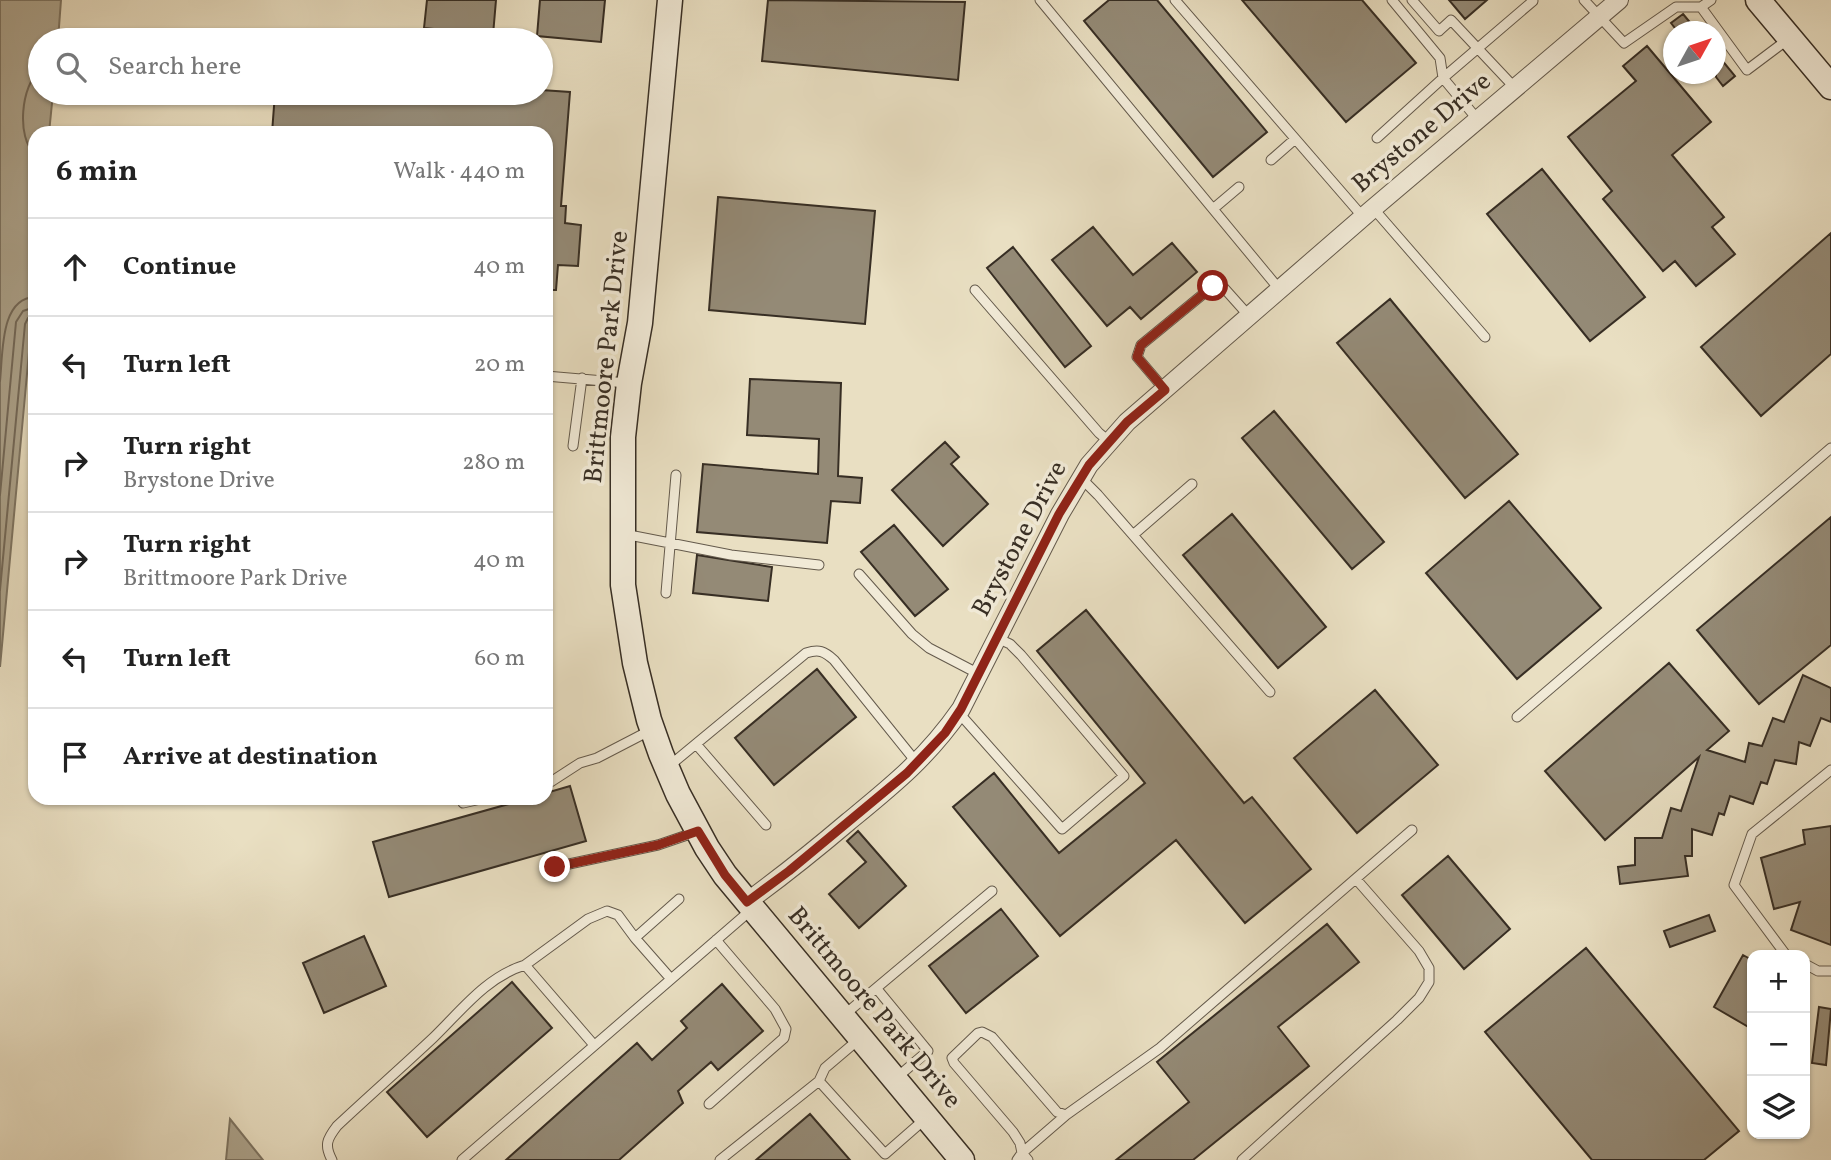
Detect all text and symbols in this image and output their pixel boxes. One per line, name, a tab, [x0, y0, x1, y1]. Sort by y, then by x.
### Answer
north arrow	[1663, 21, 1726, 84]
search box	[28, 28, 553, 105]
icon: search	[52, 48, 90, 86]
text: Search here	[108, 49, 241, 85]
street label: Brystone Drive	[1345, 64, 1499, 202]
text: 6 min	[56, 151, 138, 193]
text: Walk · 440 m	[393, 156, 525, 188]
street label: Brittmoore Park Drive	[576, 229, 638, 485]
icon: ahead	[56, 248, 94, 286]
text: Continue	[123, 249, 236, 285]
text: 40 m	[473, 251, 525, 283]
route start	[1197, 270, 1228, 301]
icon: left	[56, 346, 94, 384]
text: Turn left	[123, 347, 231, 383]
text: 20 m	[474, 349, 525, 381]
text: Turn right	[123, 429, 251, 465]
icon: right	[56, 444, 94, 482]
text: 280 m	[462, 447, 525, 479]
street label: Brystone Drive	[964, 455, 1076, 623]
text: Brystone Drive	[123, 465, 275, 497]
text: Turn right	[123, 527, 251, 563]
icon: right	[56, 542, 94, 580]
text: 40 m	[473, 545, 525, 577]
text: Brittmoore Park Drive	[123, 563, 348, 595]
icon: left	[56, 640, 94, 678]
text: Turn left	[123, 641, 231, 677]
text: 60 m	[475, 643, 525, 675]
icon: arrive	[56, 738, 94, 776]
text: Arrive at destination	[123, 739, 378, 775]
route end	[539, 851, 570, 882]
street label: Brittmoore Park Drive	[779, 899, 969, 1117]
map controls	[1747, 950, 1810, 1139]
button: +	[1747, 950, 1810, 1013]
button: −	[1747, 1013, 1810, 1076]
button: layers	[1747, 1076, 1810, 1139]

